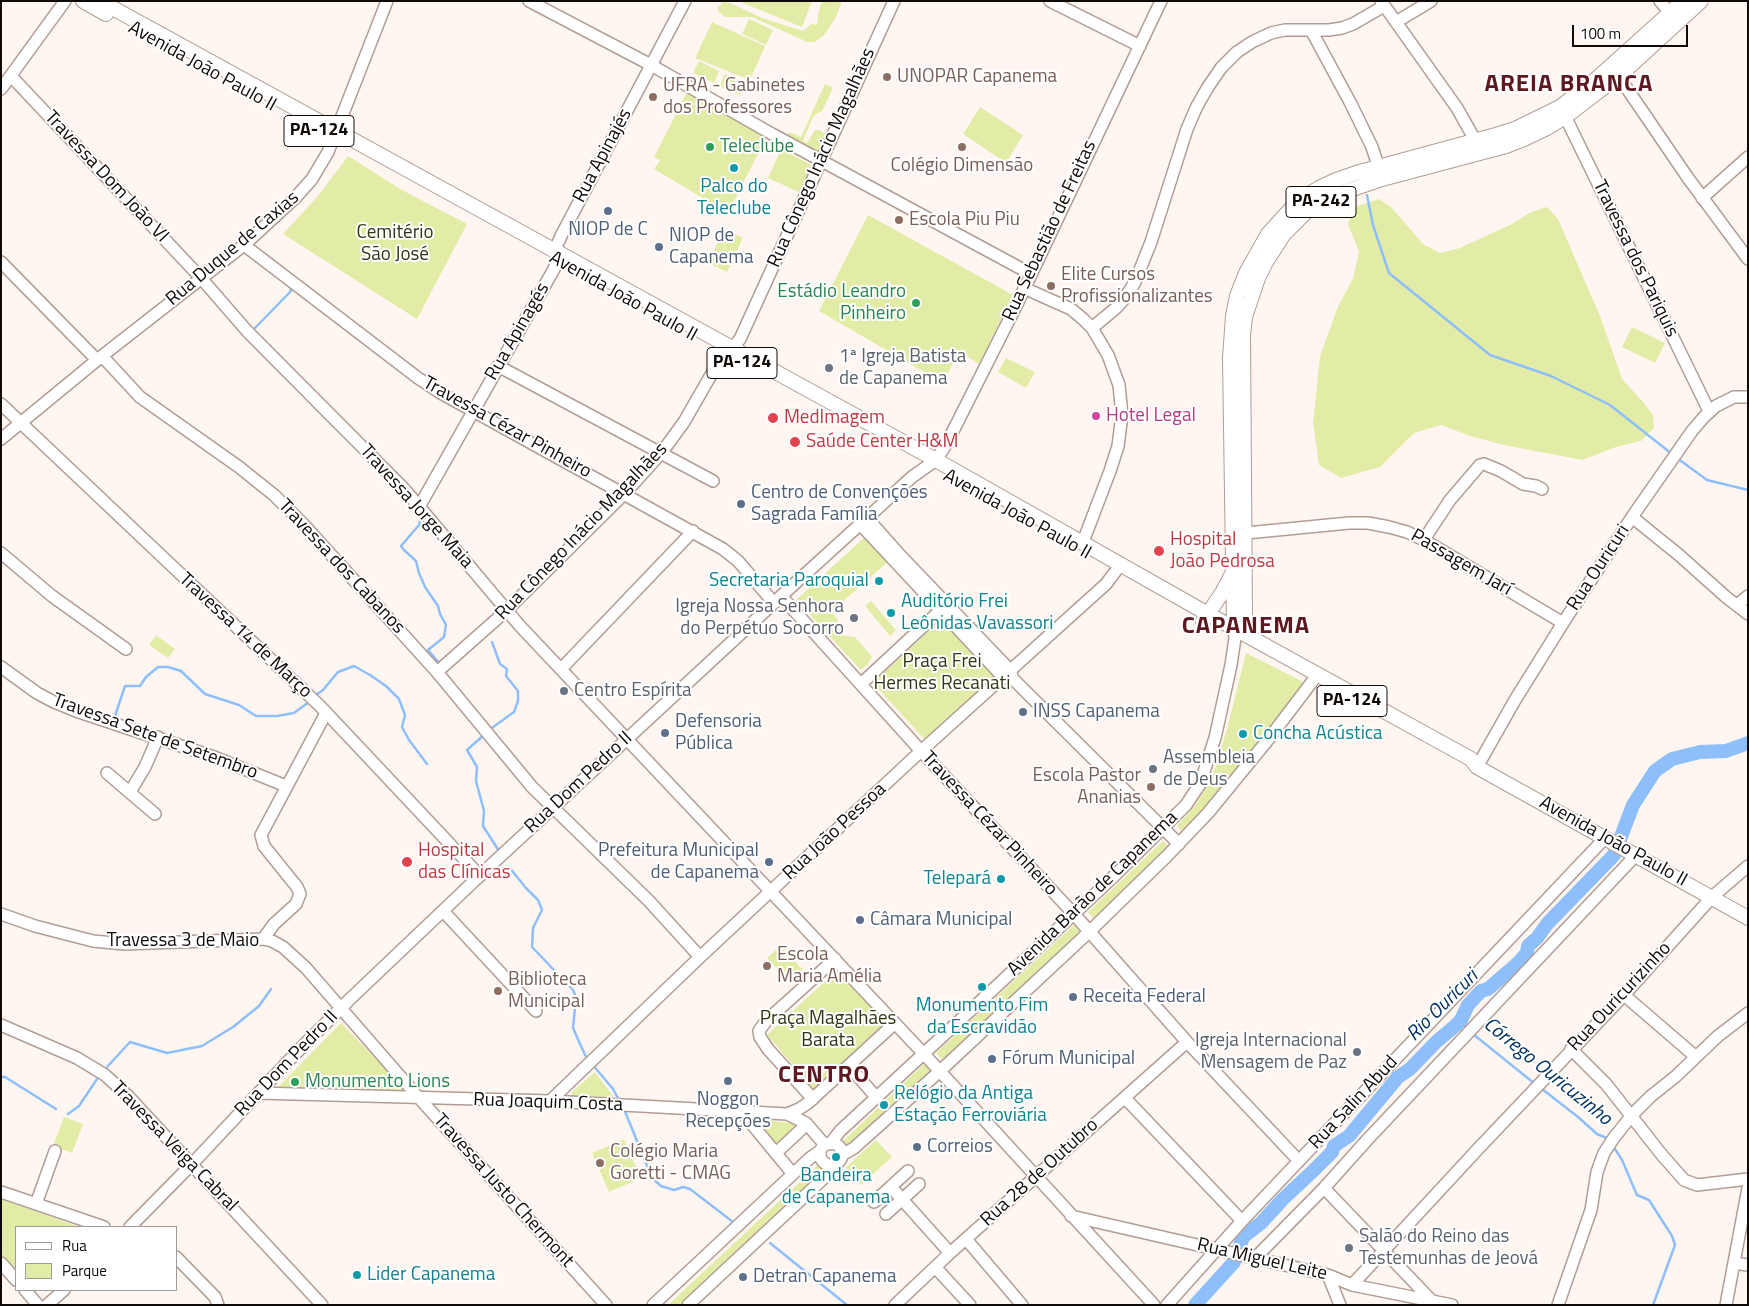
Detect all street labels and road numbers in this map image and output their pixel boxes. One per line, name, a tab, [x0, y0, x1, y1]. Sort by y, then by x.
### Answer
street label: Avenida João Paulo II	[124, 17, 280, 117]
street label: Rua Cônego Inácio Magalhães	[763, 45, 881, 271]
street label: Rua Apinajés	[569, 105, 637, 207]
street label: Travessa Dom João VI	[39, 106, 173, 248]
road number: PA-124	[284, 115, 354, 146]
street label: Rua Sebastião de Freitas	[998, 137, 1102, 325]
street label: Travessa dos Pariquis	[1587, 177, 1683, 341]
road number: PA-242	[1286, 186, 1356, 218]
street label: Rua Duque de Caxias	[162, 187, 304, 311]
street label: Avenida João Paulo II	[545, 247, 701, 347]
street label: Rua Apinagés	[481, 279, 555, 385]
road number: PA-124	[707, 348, 777, 378]
street label: Travessa Cézar Pinheiro	[419, 372, 595, 484]
street label: Rua Cônego Inácio Magalhães	[491, 439, 673, 625]
street label: Travessa Jorge Maia	[354, 440, 478, 574]
street label: Avenida João Paulo II	[939, 465, 1095, 565]
street label: Travessa dos Cabanos	[273, 495, 409, 639]
street label: Rua Ouricuri	[1563, 521, 1635, 615]
street label: Passagem Jarí	[1406, 525, 1516, 601]
street label: Travessa 14 de Março	[174, 568, 316, 704]
road number: PA-124	[1317, 686, 1387, 716]
street label: Travessa Sete de Setembro	[49, 689, 261, 785]
street label: Rua Dom Pedro II	[521, 727, 637, 839]
street label: Travessa Cézar Pinheiro	[916, 747, 1062, 901]
street label: Rua João Pessoa	[779, 778, 891, 886]
street label: Avenida João Paulo II	[1535, 792, 1691, 892]
street label: Avenida Barão de Capanema	[1003, 807, 1183, 981]
street label: Travessa 3 de Maio	[107, 930, 259, 952]
street label: Rua Ouricurizinho	[1564, 938, 1676, 1056]
street label: Rua Dom Pedro II	[231, 1006, 343, 1122]
street label: Rua Salin Abud	[1305, 1051, 1403, 1155]
street label: Travessa Veiga Cabral	[106, 1077, 242, 1217]
street label: Rua Joaquim Costa	[473, 1089, 623, 1117]
street label: Travessa Justo Chermont	[428, 1109, 578, 1273]
street label: Rua 28 de Outubro	[976, 1114, 1104, 1232]
street label: Rua Miguel Leite	[1195, 1234, 1329, 1286]

